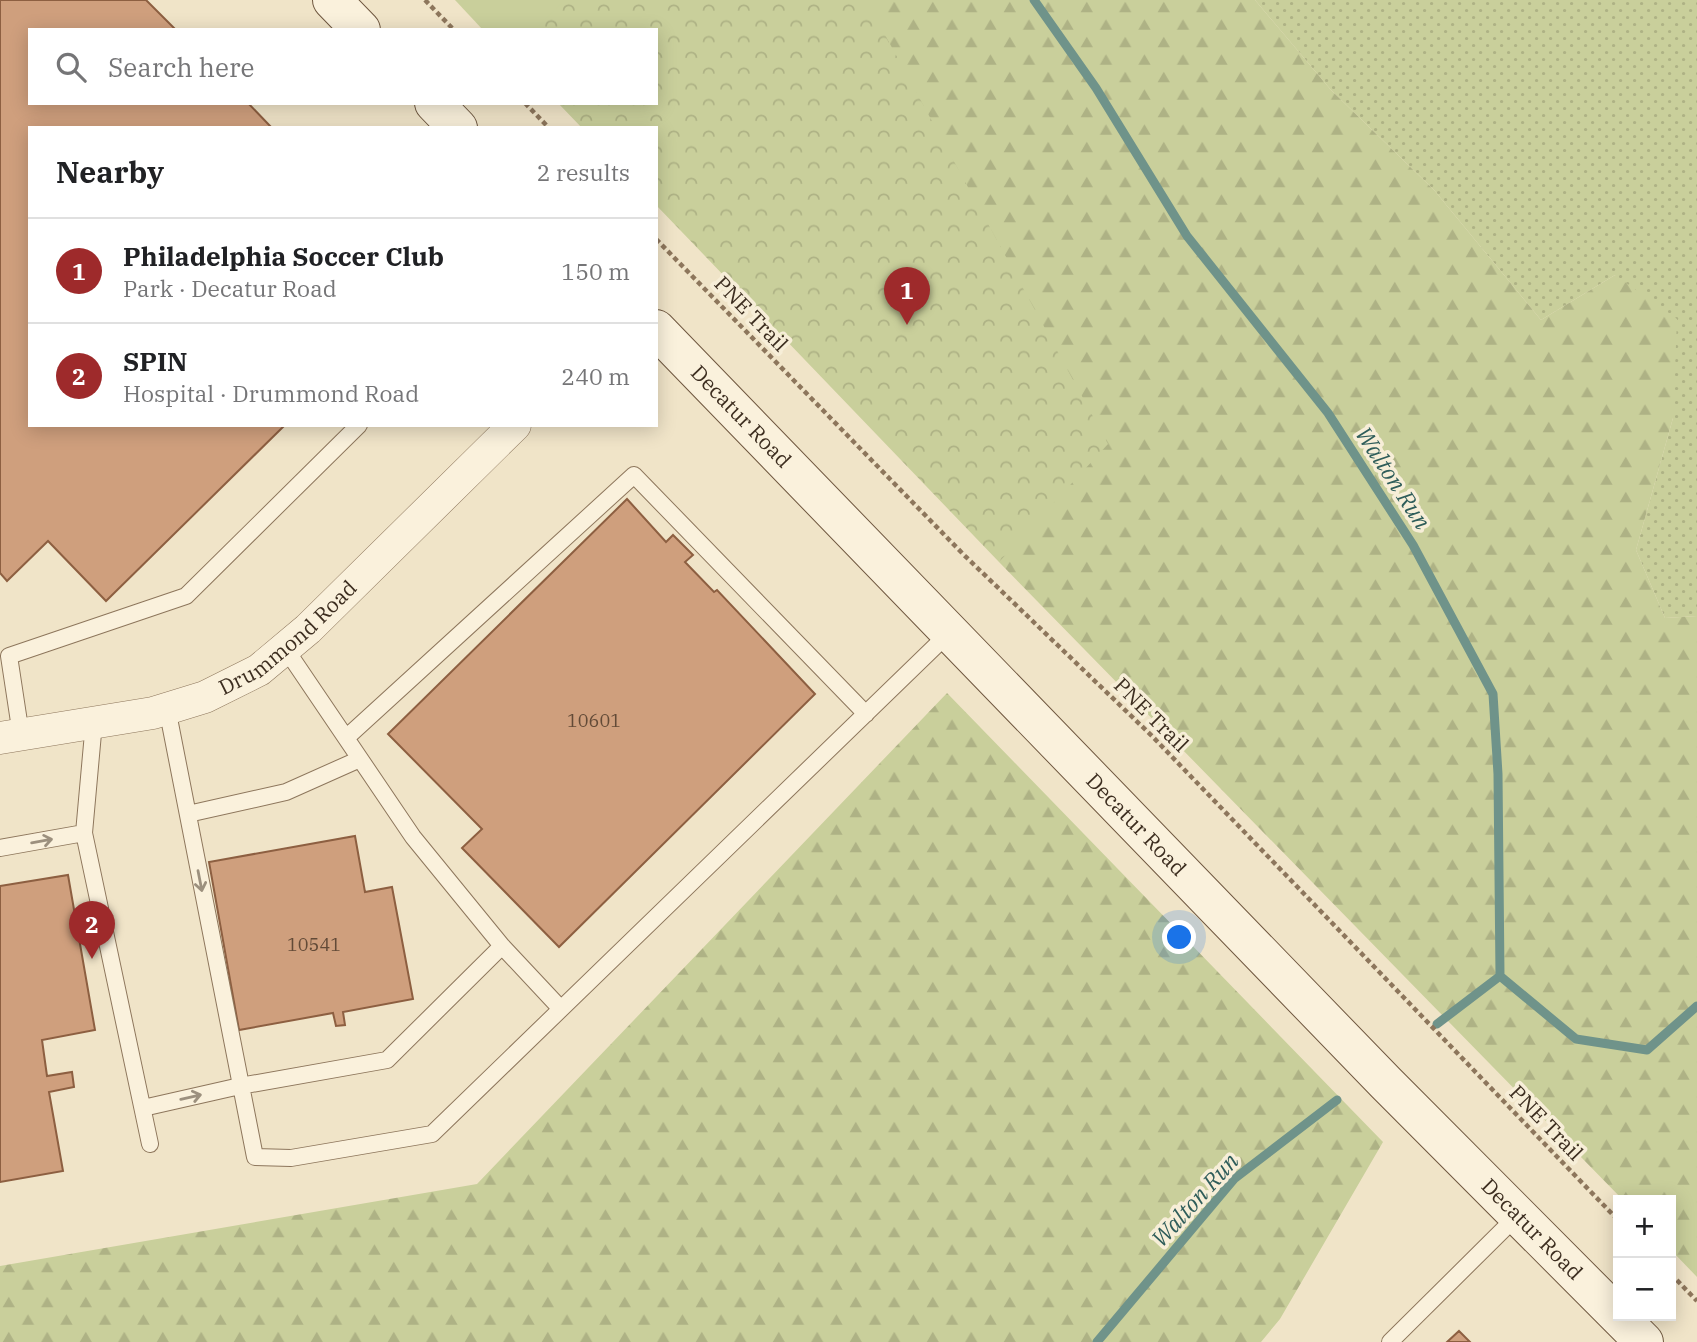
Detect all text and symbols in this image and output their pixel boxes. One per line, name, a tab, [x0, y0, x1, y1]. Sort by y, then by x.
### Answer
search box	[28, 28, 658, 105]
icon: search	[52, 48, 90, 86]
text: Search here	[108, 50, 254, 84]
text: Nearby	[56, 152, 164, 191]
text: 2 results	[537, 157, 630, 187]
text: Philadelphia Soccer Club	[123, 239, 444, 273]
text: 1	[72, 256, 86, 286]
text: 150 m	[561, 256, 630, 286]
pin: 1	[884, 267, 930, 325]
street label: PNE Trail	[709, 269, 795, 357]
text: Park · Decatur Road	[123, 273, 337, 303]
text: SPIN	[123, 344, 188, 378]
street label: Decatur Road	[685, 358, 798, 474]
text: 2	[72, 361, 86, 391]
text: 240 m	[561, 361, 630, 391]
text: Hospital · Drummond Road	[123, 378, 419, 408]
water label: Walton Run	[1350, 420, 1438, 534]
street label: Drummond Road	[214, 573, 363, 701]
street label: PNE Trail	[1108, 671, 1195, 758]
house number: 10601	[567, 709, 621, 732]
street label: Decatur Road	[1080, 767, 1193, 882]
one-way arrow	[30, 833, 53, 847]
one-way arrow	[194, 869, 208, 892]
pin: 2	[69, 901, 115, 959]
your location	[1162, 920, 1196, 954]
house number: 10541	[287, 933, 341, 956]
street label: PNE Trail	[1504, 1078, 1590, 1166]
one-way arrow	[179, 1090, 202, 1103]
water label: Walton Run	[1144, 1146, 1244, 1253]
street label: Decatur Road	[1476, 1172, 1589, 1286]
map controls	[1613, 1195, 1676, 1321]
button: +	[1613, 1195, 1676, 1258]
button: −	[1613, 1258, 1676, 1321]

